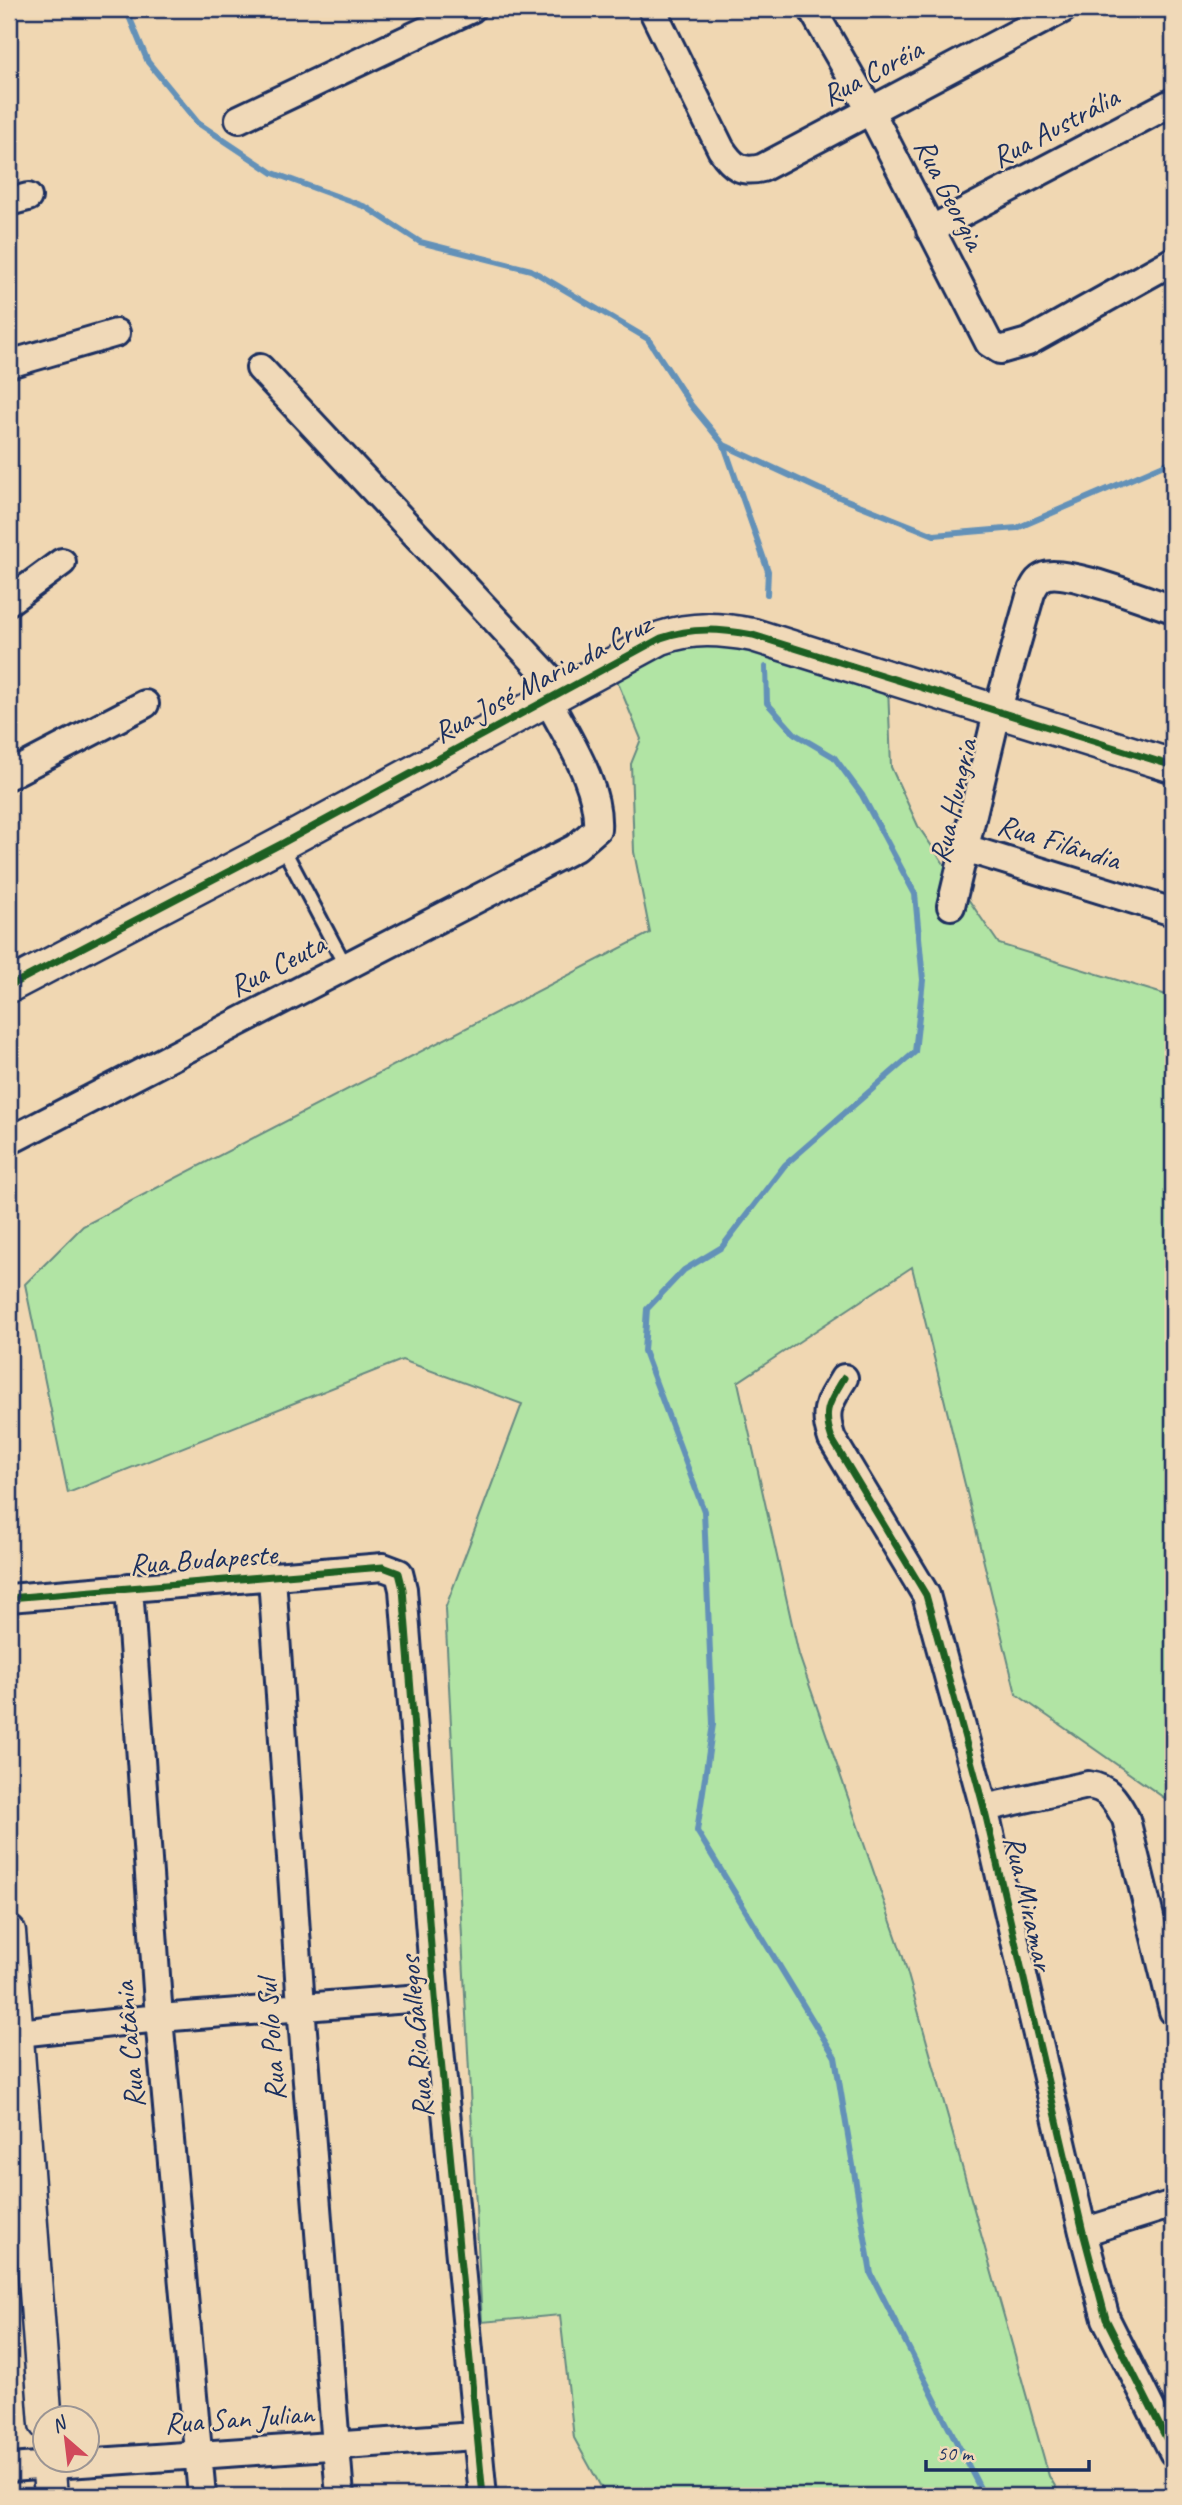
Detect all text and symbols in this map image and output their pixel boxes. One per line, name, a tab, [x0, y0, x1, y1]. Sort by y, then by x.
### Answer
street label: Rua Coréia	[815, 29, 931, 114]
street label: Rua Austrália	[985, 77, 1127, 176]
street label: Rua Georgia	[906, 132, 995, 259]
street label: Rua José Maria da Cruz	[427, 603, 660, 751]
street label: Rua Hungria	[920, 733, 986, 867]
street label: Rua Filândia	[993, 805, 1127, 879]
street label: Rua Ceuta	[223, 924, 333, 1005]
street label: Rua Budapeste	[128, 1535, 280, 1583]
street label: Rua Miramar	[995, 1832, 1064, 1977]
street label: Rua Rio Gallegos	[390, 1952, 442, 2120]
street label: Rua Polo Sul	[247, 1973, 294, 2102]
street label: Rua Catânia	[104, 1978, 153, 2110]
street label: Rua San Julian	[163, 2394, 317, 2442]
north arrow	[32, 2404, 102, 2474]
text: N	[48, 2410, 72, 2438]
scale bar	[926, 2428, 1089, 2472]
text: 50 m	[937, 2440, 975, 2466]

